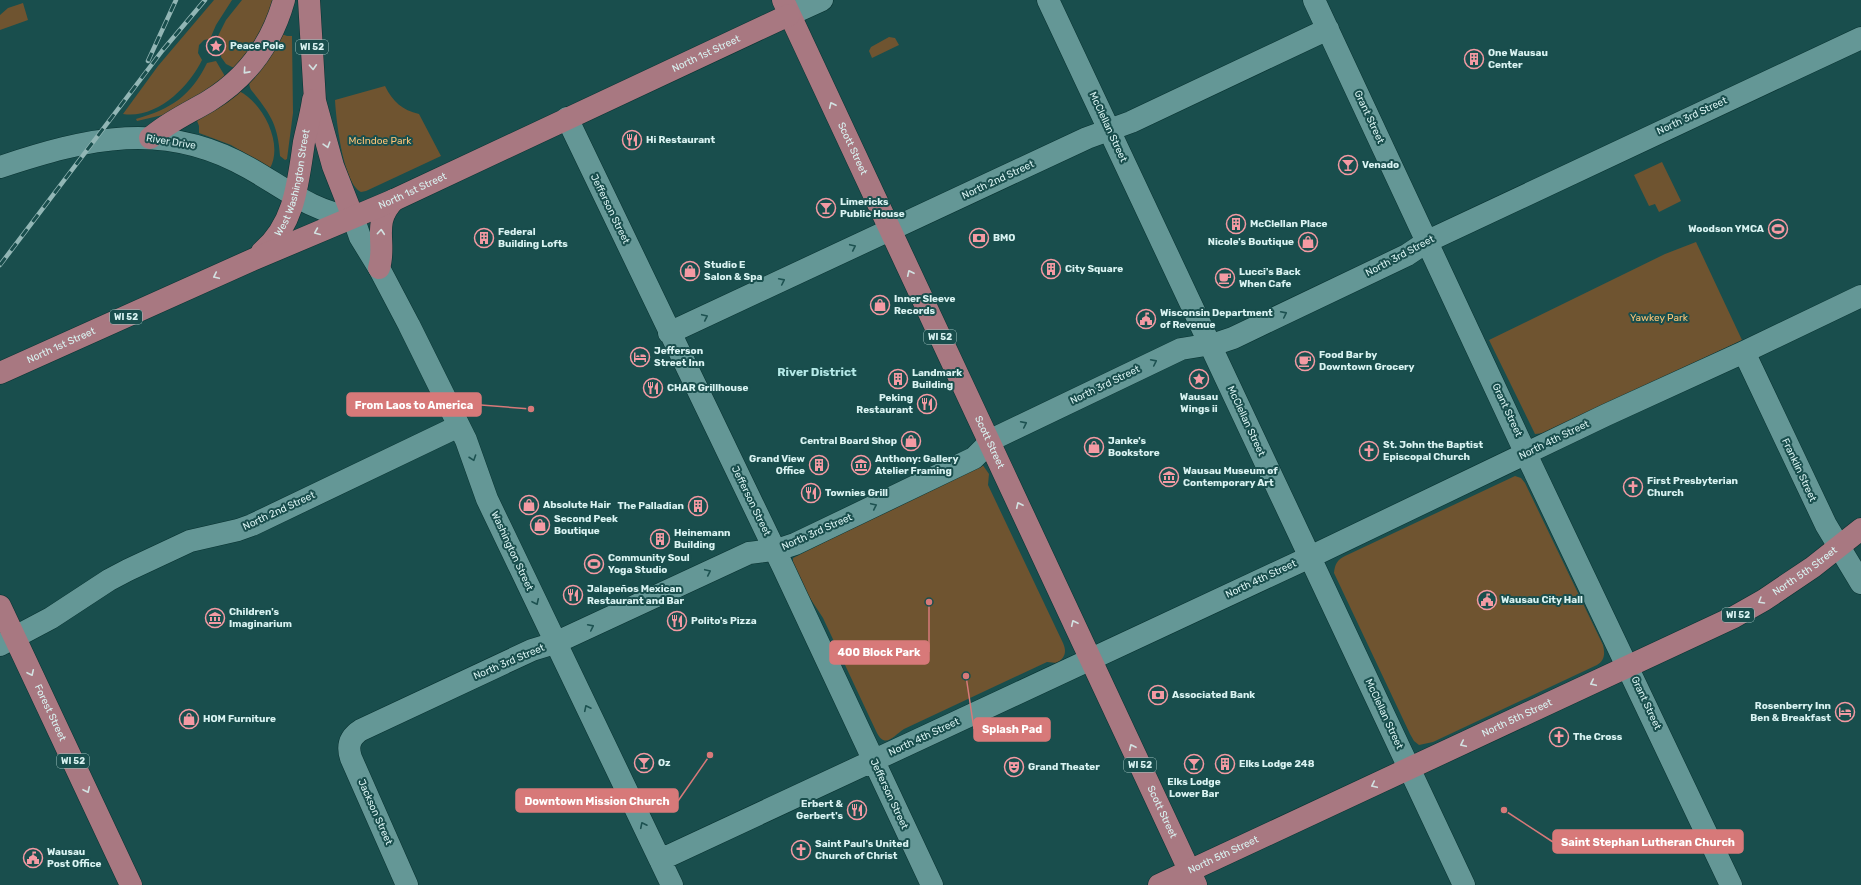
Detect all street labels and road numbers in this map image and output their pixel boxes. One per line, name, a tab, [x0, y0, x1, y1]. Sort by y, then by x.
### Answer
street label: North 1st Street	[670, 33, 742, 75]
road number: WI 52	[296, 40, 328, 54]
street label: Grant Street	[1351, 88, 1387, 146]
street label: McClellan Street	[1087, 90, 1130, 164]
street label: North 3rd Street	[1655, 94, 1729, 137]
street label: Scott Street	[835, 120, 870, 177]
street label: West Washington Street	[272, 128, 313, 239]
street label: River Drive	[145, 132, 197, 152]
street label: North 2nd Street	[960, 158, 1036, 202]
street label: North 1st Street	[377, 170, 449, 212]
street label: Jefferson Street	[588, 172, 632, 246]
street label: North 3rd Street	[1364, 233, 1436, 279]
road number: WI 52	[110, 310, 142, 324]
street label: North 1st Street	[25, 325, 97, 366]
road number: WI 52	[924, 330, 956, 344]
street label: North 3rd Street	[1068, 363, 1142, 407]
street label: Grant Street	[1489, 381, 1525, 439]
street label: McClellan Street	[1225, 384, 1268, 458]
street label: Scott Street	[972, 414, 1007, 471]
street label: North 4th Street	[1517, 418, 1591, 462]
street label: Franklin Street	[1779, 436, 1819, 504]
street label: Jefferson Street	[729, 464, 773, 538]
street label: North 2nd Street	[241, 489, 317, 533]
street label: Washington Street	[488, 509, 536, 593]
street label: North 3rd Street	[780, 511, 854, 553]
street label: North 5th Street	[1771, 544, 1840, 598]
street label: North 4th Street	[1224, 557, 1298, 601]
road number: WI 52	[1722, 608, 1754, 622]
street label: North 3rd Street	[472, 642, 546, 682]
street label: Grant Street	[1628, 674, 1664, 732]
street label: McClellan Street	[1363, 677, 1406, 751]
street label: Forest Street	[32, 683, 69, 743]
street label: North 5th Street	[1480, 697, 1554, 740]
street label: North 4th Street	[887, 715, 961, 759]
road number: WI 52	[57, 754, 89, 768]
street label: Jefferson Street	[867, 757, 911, 831]
road number: WI 52	[1124, 758, 1156, 772]
street label: Jackson Street	[355, 777, 395, 847]
street label: Scott Street	[1144, 784, 1179, 840]
street label: North 5th Street	[1186, 833, 1261, 877]

